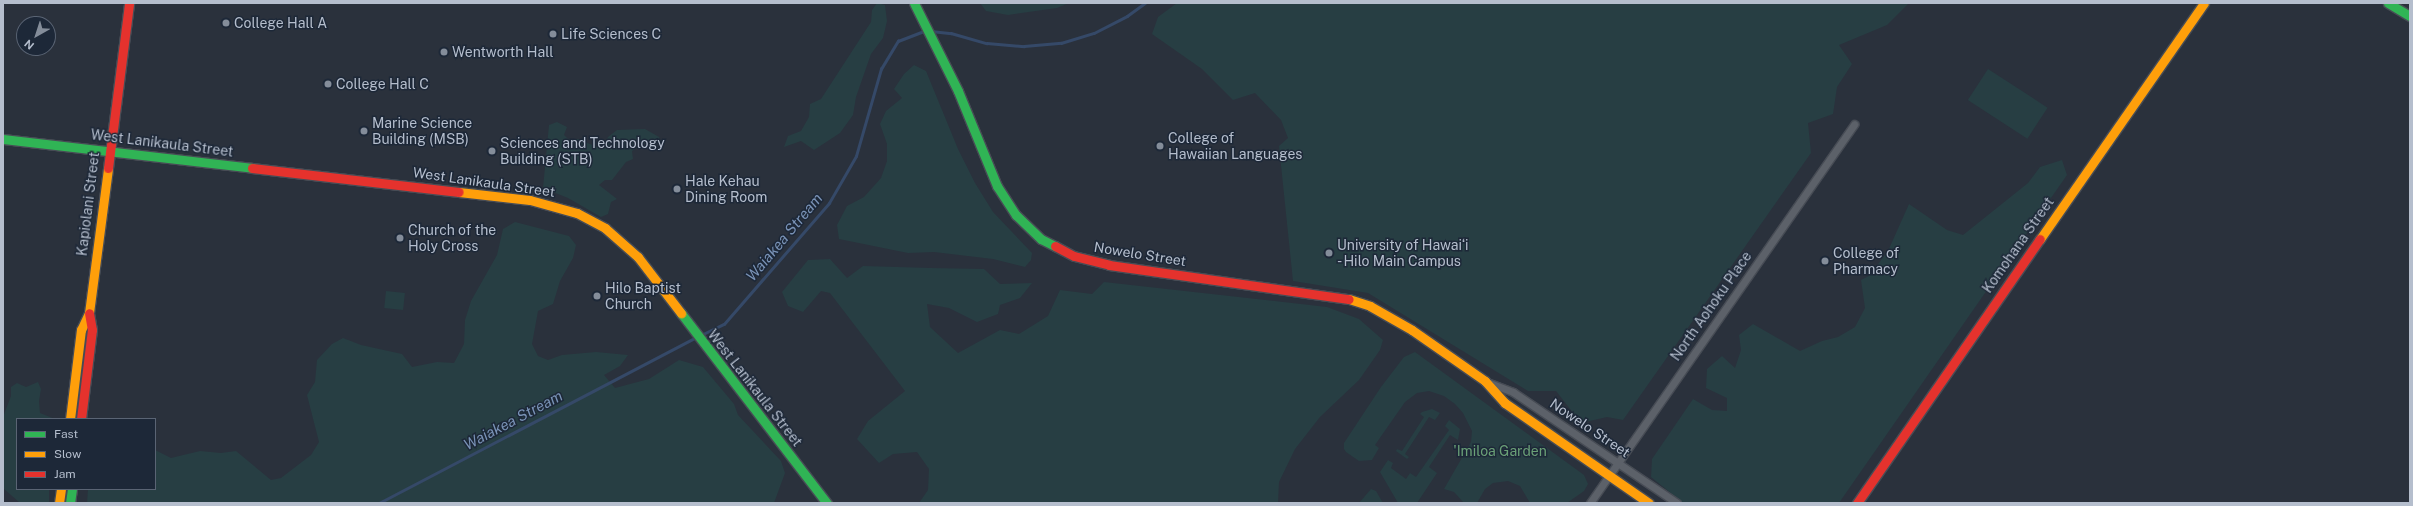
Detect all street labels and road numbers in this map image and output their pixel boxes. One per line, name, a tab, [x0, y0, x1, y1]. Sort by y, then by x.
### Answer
street label: West Lanikaula Street	[90, 126, 234, 160]
street label: Kapiolani Street	[73, 151, 103, 257]
street label: West Lanikaula Street	[412, 164, 556, 200]
street label: Komohana Street	[1979, 194, 2057, 296]
street label: Nowelo Street	[1093, 238, 1187, 270]
street label: North Aohoku Place	[1667, 248, 1755, 364]
street label: West Lanikaula Street	[704, 326, 806, 450]
street label: Nowelo Street	[1547, 395, 1633, 461]

